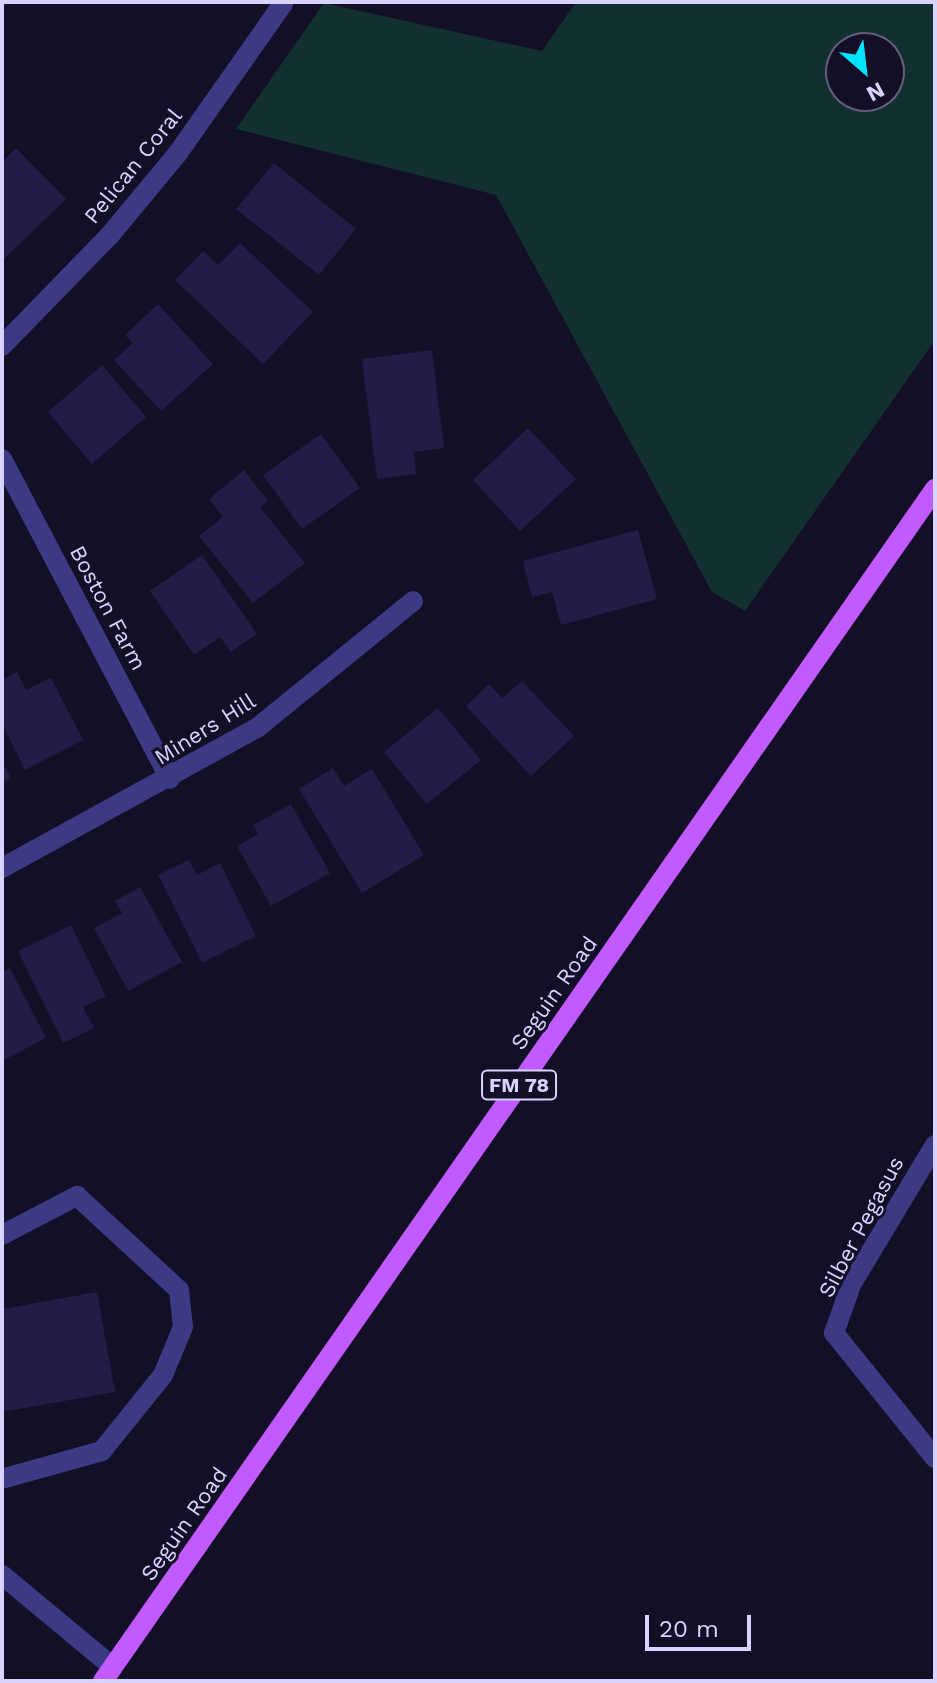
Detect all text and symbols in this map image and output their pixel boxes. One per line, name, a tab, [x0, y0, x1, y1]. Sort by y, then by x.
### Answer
north arrow	[825, 32, 905, 112]
text: N	[862, 77, 889, 107]
street label: Pelican Coral	[79, 103, 187, 229]
street label: Boston Farm	[64, 541, 152, 675]
street label: Miners Hill	[150, 688, 260, 770]
street label: Seguin Road	[505, 931, 603, 1055]
road number: FM 78	[479, 1069, 559, 1101]
street label: Silber Pegasus	[813, 1152, 909, 1302]
street label: Seguin Road	[135, 1462, 233, 1586]
scale bar	[649, 1599, 755, 1649]
text: 20 m	[659, 1615, 719, 1643]

